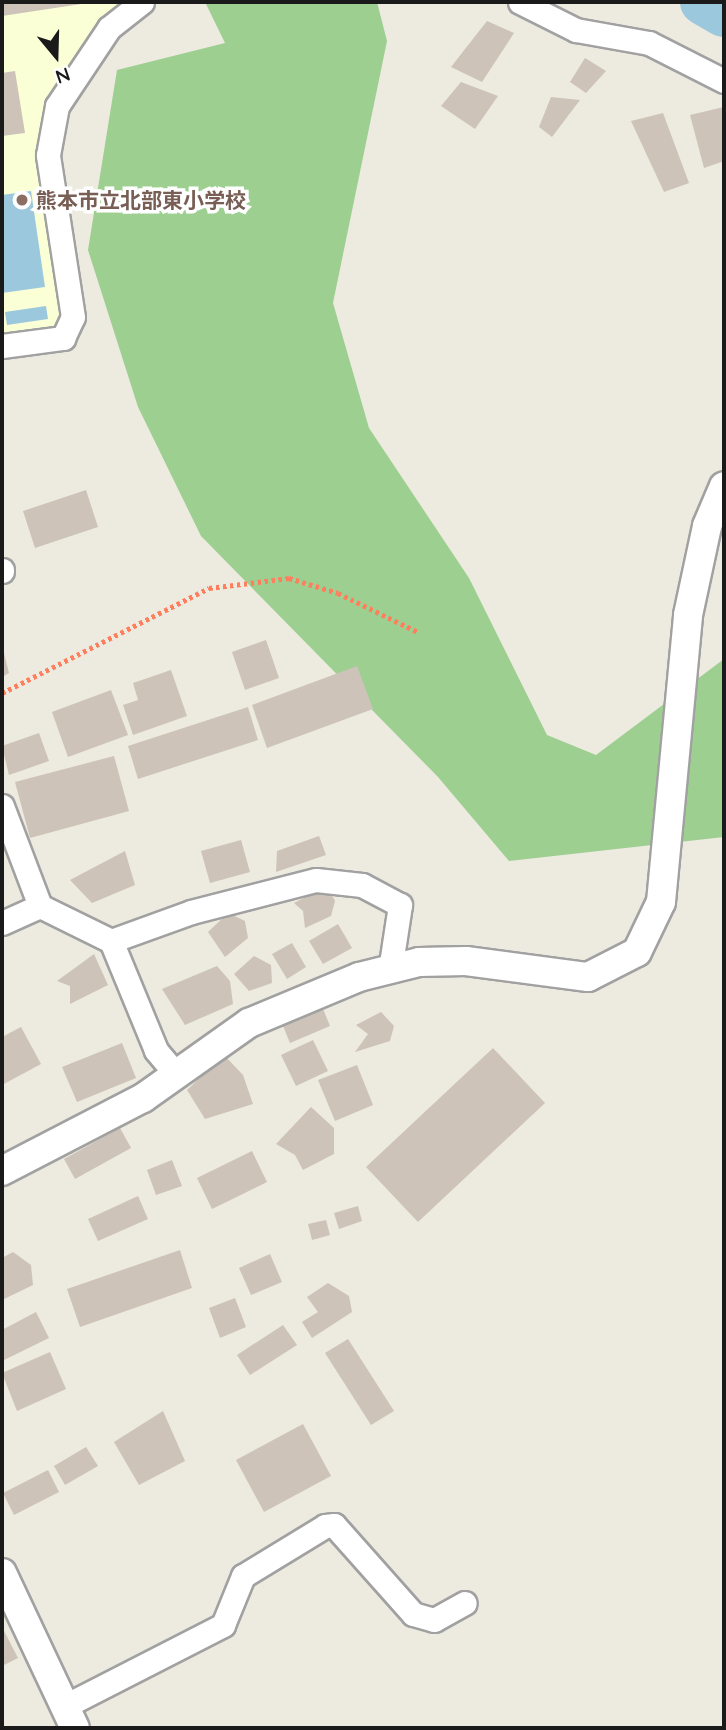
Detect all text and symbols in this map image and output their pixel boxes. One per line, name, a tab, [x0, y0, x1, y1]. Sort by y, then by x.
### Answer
north arrow	[21, 21, 91, 91]
text: N	[52, 62, 73, 89]
place label: 熊本市立北部東小学校	[36, 187, 246, 213]
marker: 熊本市立北部東小学校	[14, 192, 30, 208]

